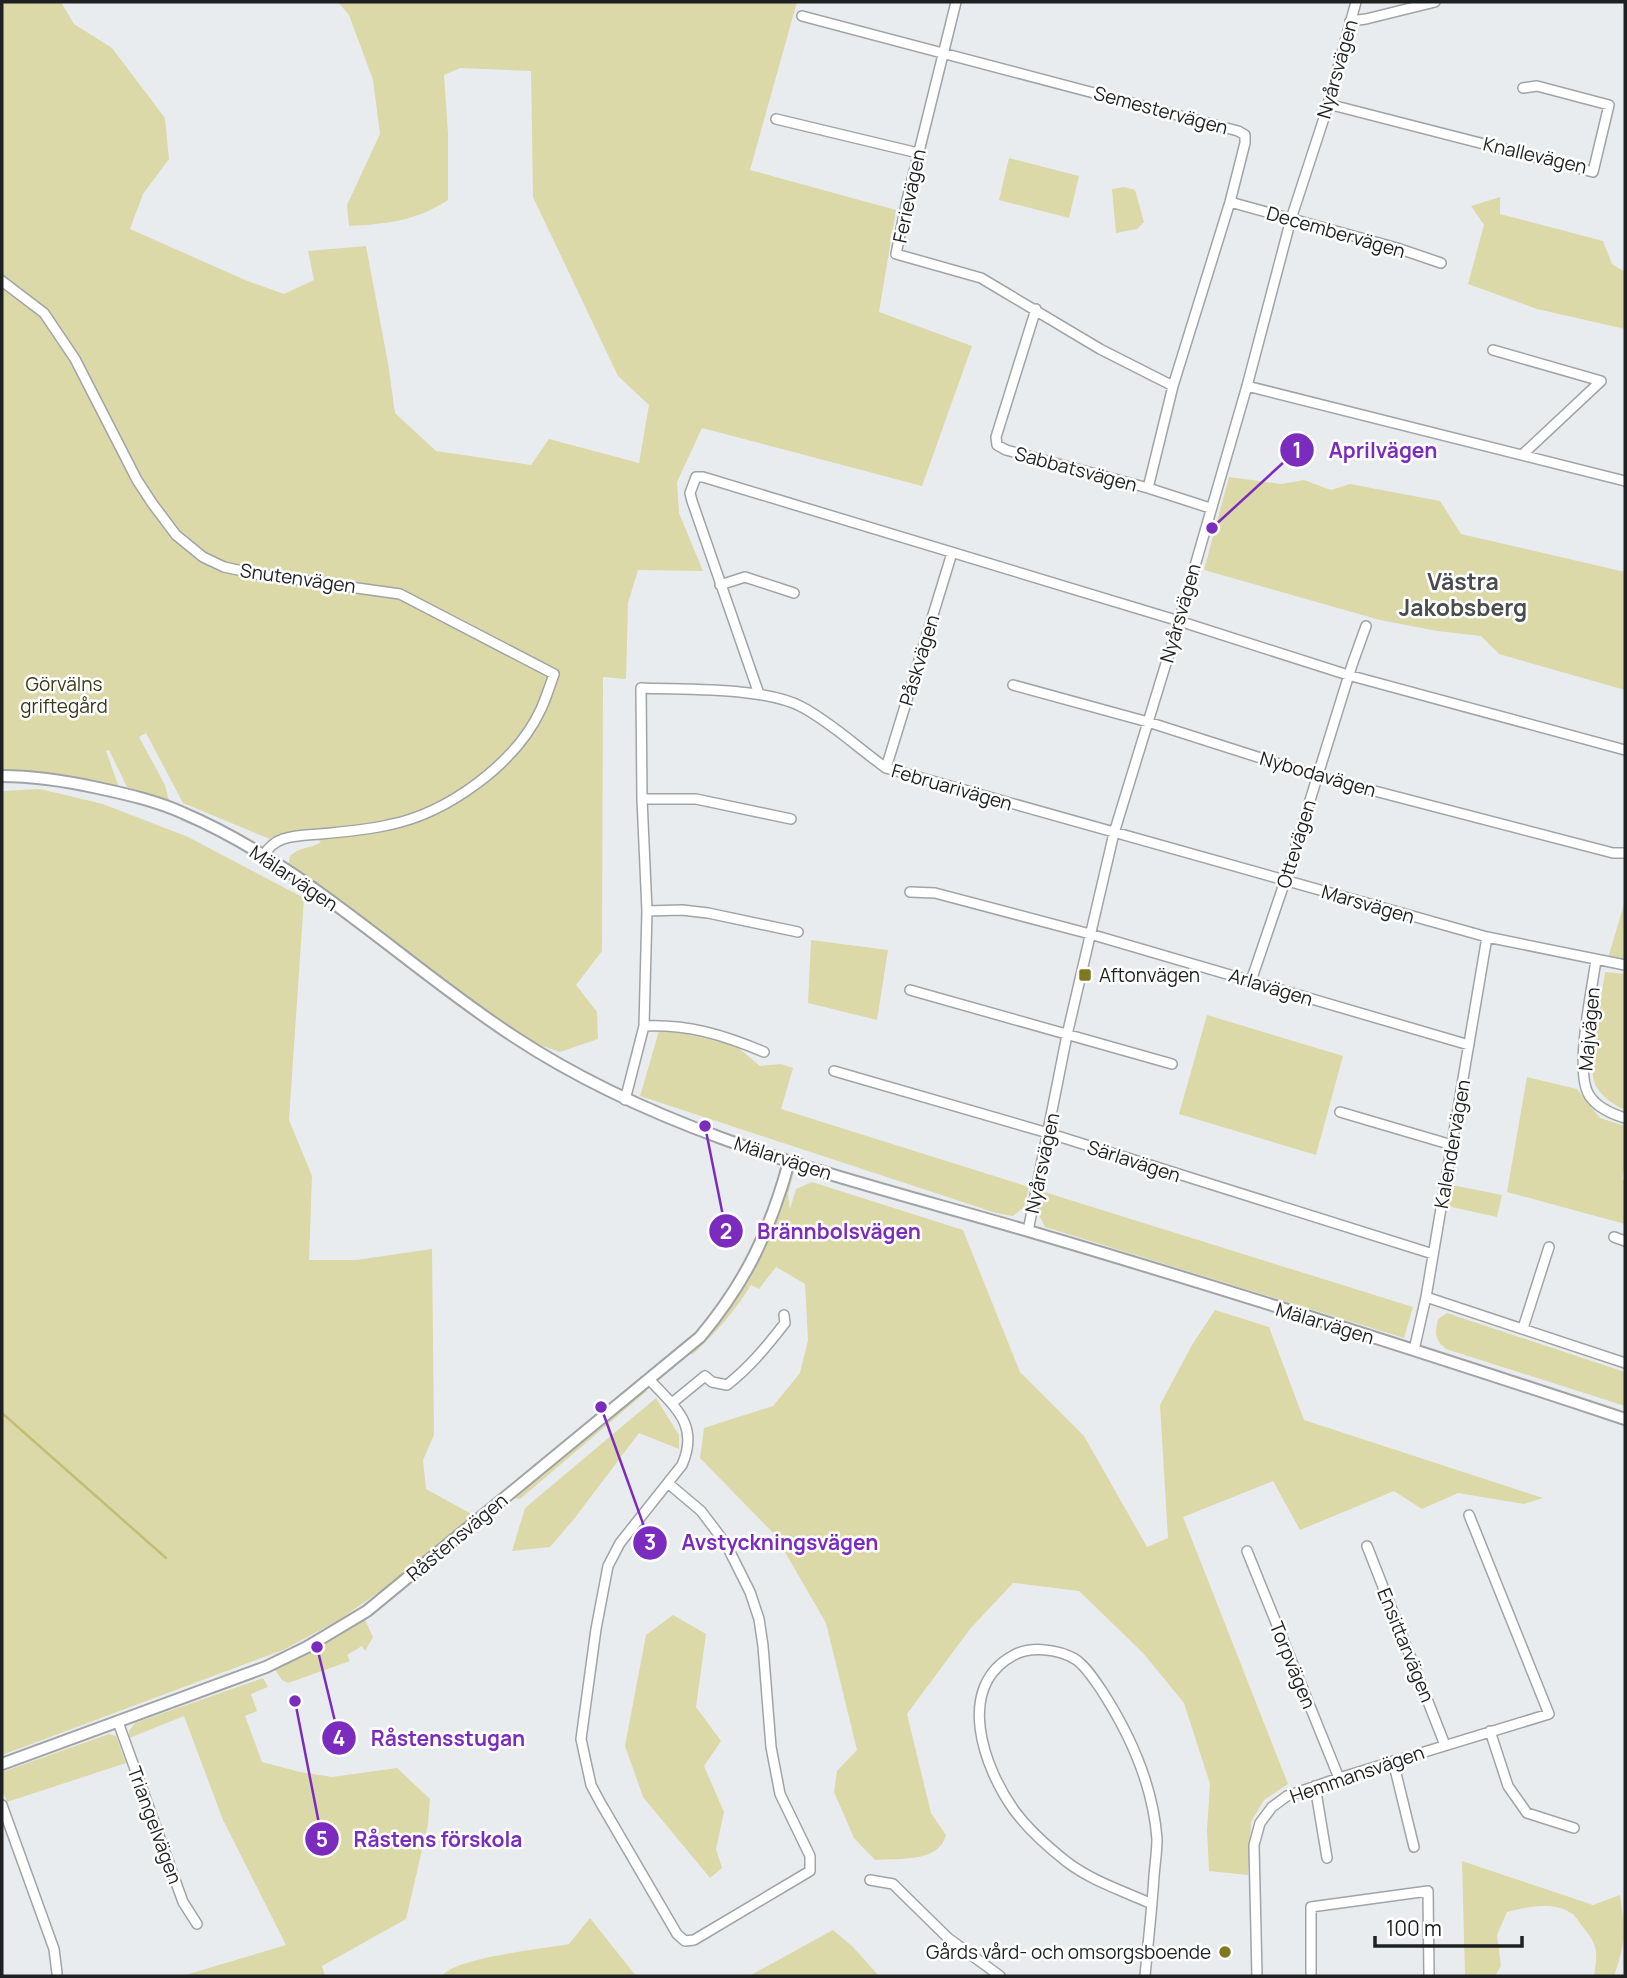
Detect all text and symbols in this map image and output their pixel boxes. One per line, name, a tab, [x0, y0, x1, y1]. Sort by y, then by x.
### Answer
street label: Nyårsvägen	[1310, 16, 1364, 122]
street label: Semestervägen	[1091, 80, 1231, 140]
street label: Knallevägen	[1481, 130, 1589, 180]
street label: Ferievägen	[886, 147, 932, 245]
street label: Decembervägen	[1264, 200, 1408, 264]
callout: Aprilvägen	[1279, 429, 1451, 471]
text: 1	[1292, 436, 1302, 464]
text: Aprilvägen	[1329, 436, 1437, 464]
street label: Sabbatsvägen	[1012, 440, 1140, 498]
street label: Snutenvägen	[238, 557, 358, 599]
street label: Nyårsvägen	[1153, 560, 1207, 666]
district label: Västra Jakobsberg	[1399, 565, 1527, 623]
street label: Påskvägen	[893, 611, 945, 709]
park label: Görvälns griftegård	[20, 671, 108, 719]
street label: Nybodavägen	[1257, 745, 1379, 803]
street label: Februarivägen	[889, 757, 1015, 817]
street label: Ottevägen	[1270, 796, 1322, 892]
street label: Mälarvägen	[245, 839, 343, 917]
street label: Marsvägen	[1318, 878, 1418, 930]
place label: Aftonvägen	[1099, 962, 1200, 988]
street label: Arlavägen	[1226, 962, 1316, 1012]
marker: Aftonvägen	[1077, 967, 1093, 983]
street label: Majvägen	[1572, 986, 1606, 1072]
street label: Kalendervägen	[1428, 1077, 1476, 1211]
street label: Nyårsvägen	[1019, 1110, 1065, 1216]
street label: Mälarvägen	[731, 1130, 835, 1186]
street label: Särlavägen	[1084, 1134, 1184, 1188]
callout: Brännbolsvägen	[708, 1210, 935, 1252]
text: 2	[720, 1217, 732, 1245]
text: Brännbolsvägen	[757, 1217, 921, 1245]
street label: Mälarvägen	[1273, 1296, 1377, 1350]
street label: Råstensvägen	[401, 1487, 513, 1587]
callout: Avstyckningsvägen	[633, 1522, 893, 1564]
text: 3	[644, 1528, 656, 1556]
text: Avstyckningsvägen	[682, 1528, 878, 1556]
street label: Ensittarvägen	[1371, 1584, 1441, 1706]
street label: Torpvägen	[1264, 1618, 1322, 1712]
callout: Råstensstugan	[322, 1717, 539, 1759]
text: 4	[333, 1724, 345, 1752]
text: Råstensstugan	[371, 1724, 525, 1752]
street label: Hemmansvägen	[1286, 1739, 1428, 1809]
street label: Triangelvägen	[122, 1763, 188, 1887]
callout: Råstens förskola	[305, 1818, 537, 1860]
text: 5	[316, 1825, 328, 1853]
text: Råstens förskola	[354, 1825, 522, 1853]
scale bar	[1375, 1904, 1522, 1948]
text: 100 m	[1386, 1914, 1442, 1942]
place label: Gårds vård- och omsorgsboende	[926, 1939, 1211, 1965]
marker: Gårds vård- och omsorgsboende	[1217, 1944, 1233, 1960]

